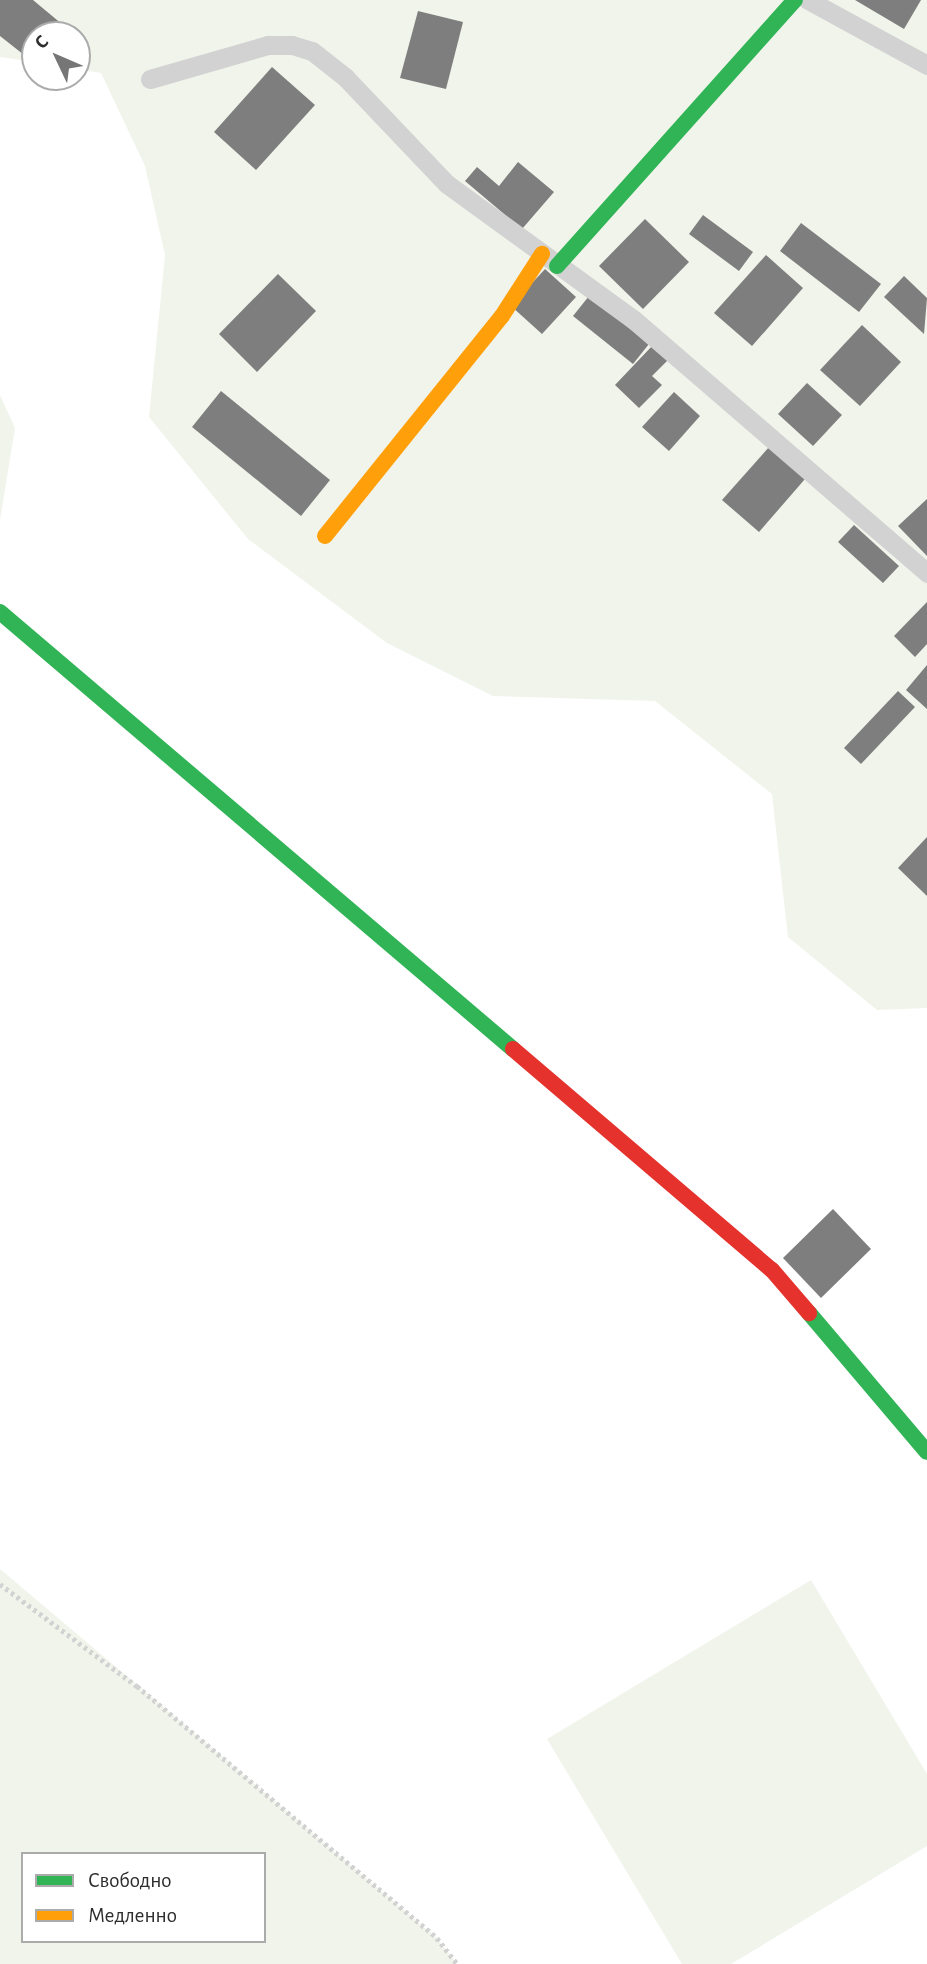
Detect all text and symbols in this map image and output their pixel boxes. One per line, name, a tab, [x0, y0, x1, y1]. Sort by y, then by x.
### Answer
north arrow	[21, 21, 91, 91]
text: С	[31, 32, 52, 53]
legend	[21, 1852, 266, 1943]
text: Свободно	[88, 1870, 172, 1891]
text: Медленно	[88, 1905, 177, 1926]

